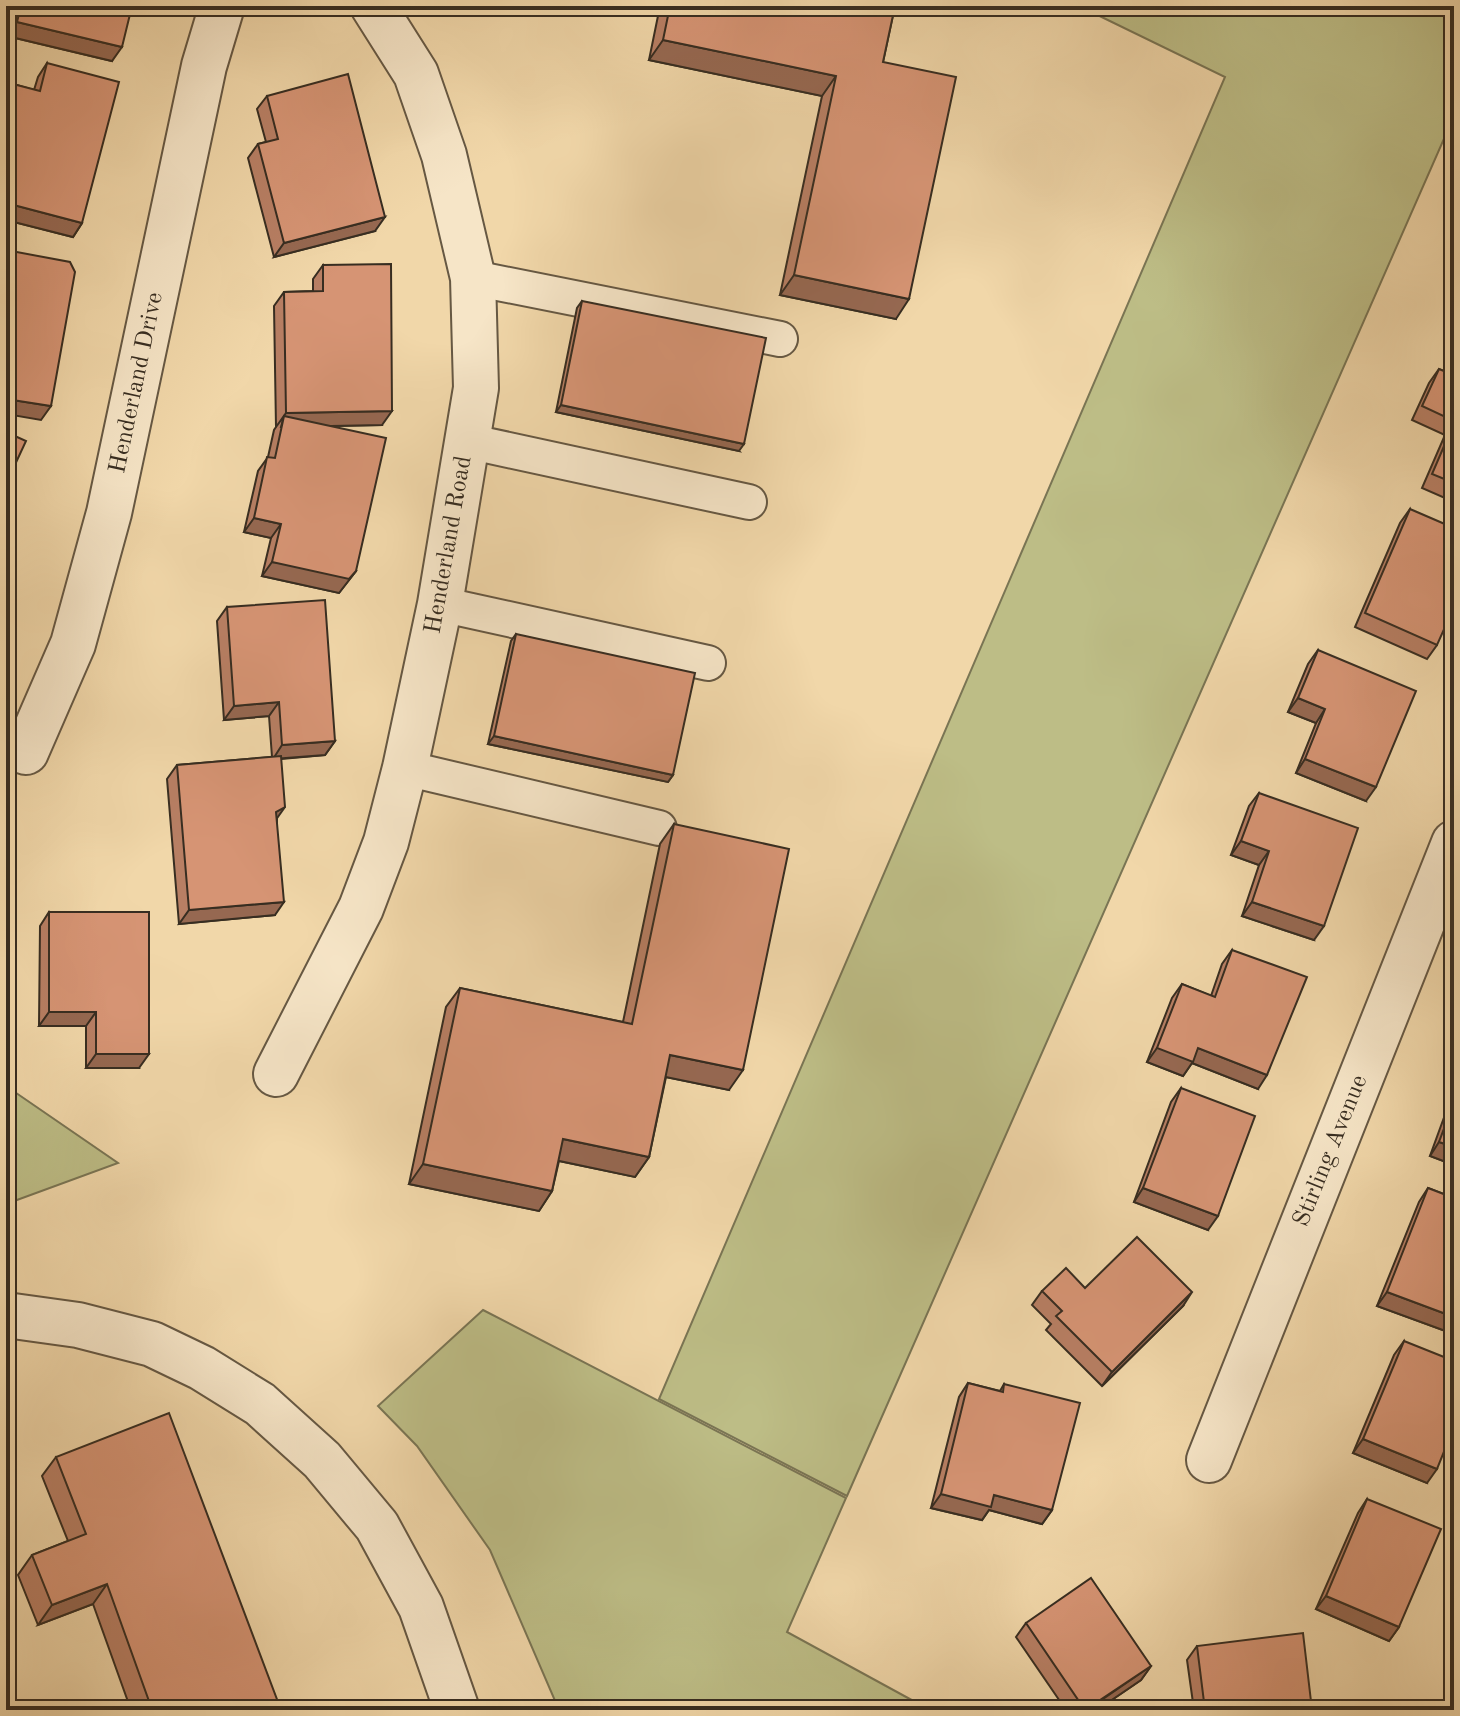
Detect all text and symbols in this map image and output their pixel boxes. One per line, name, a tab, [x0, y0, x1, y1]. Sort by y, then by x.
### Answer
street label: Henderland Drive	[106, 290, 168, 476]
street label: Henderland Road	[422, 454, 476, 636]
street label: Stirling Avenue	[1290, 1072, 1372, 1230]

